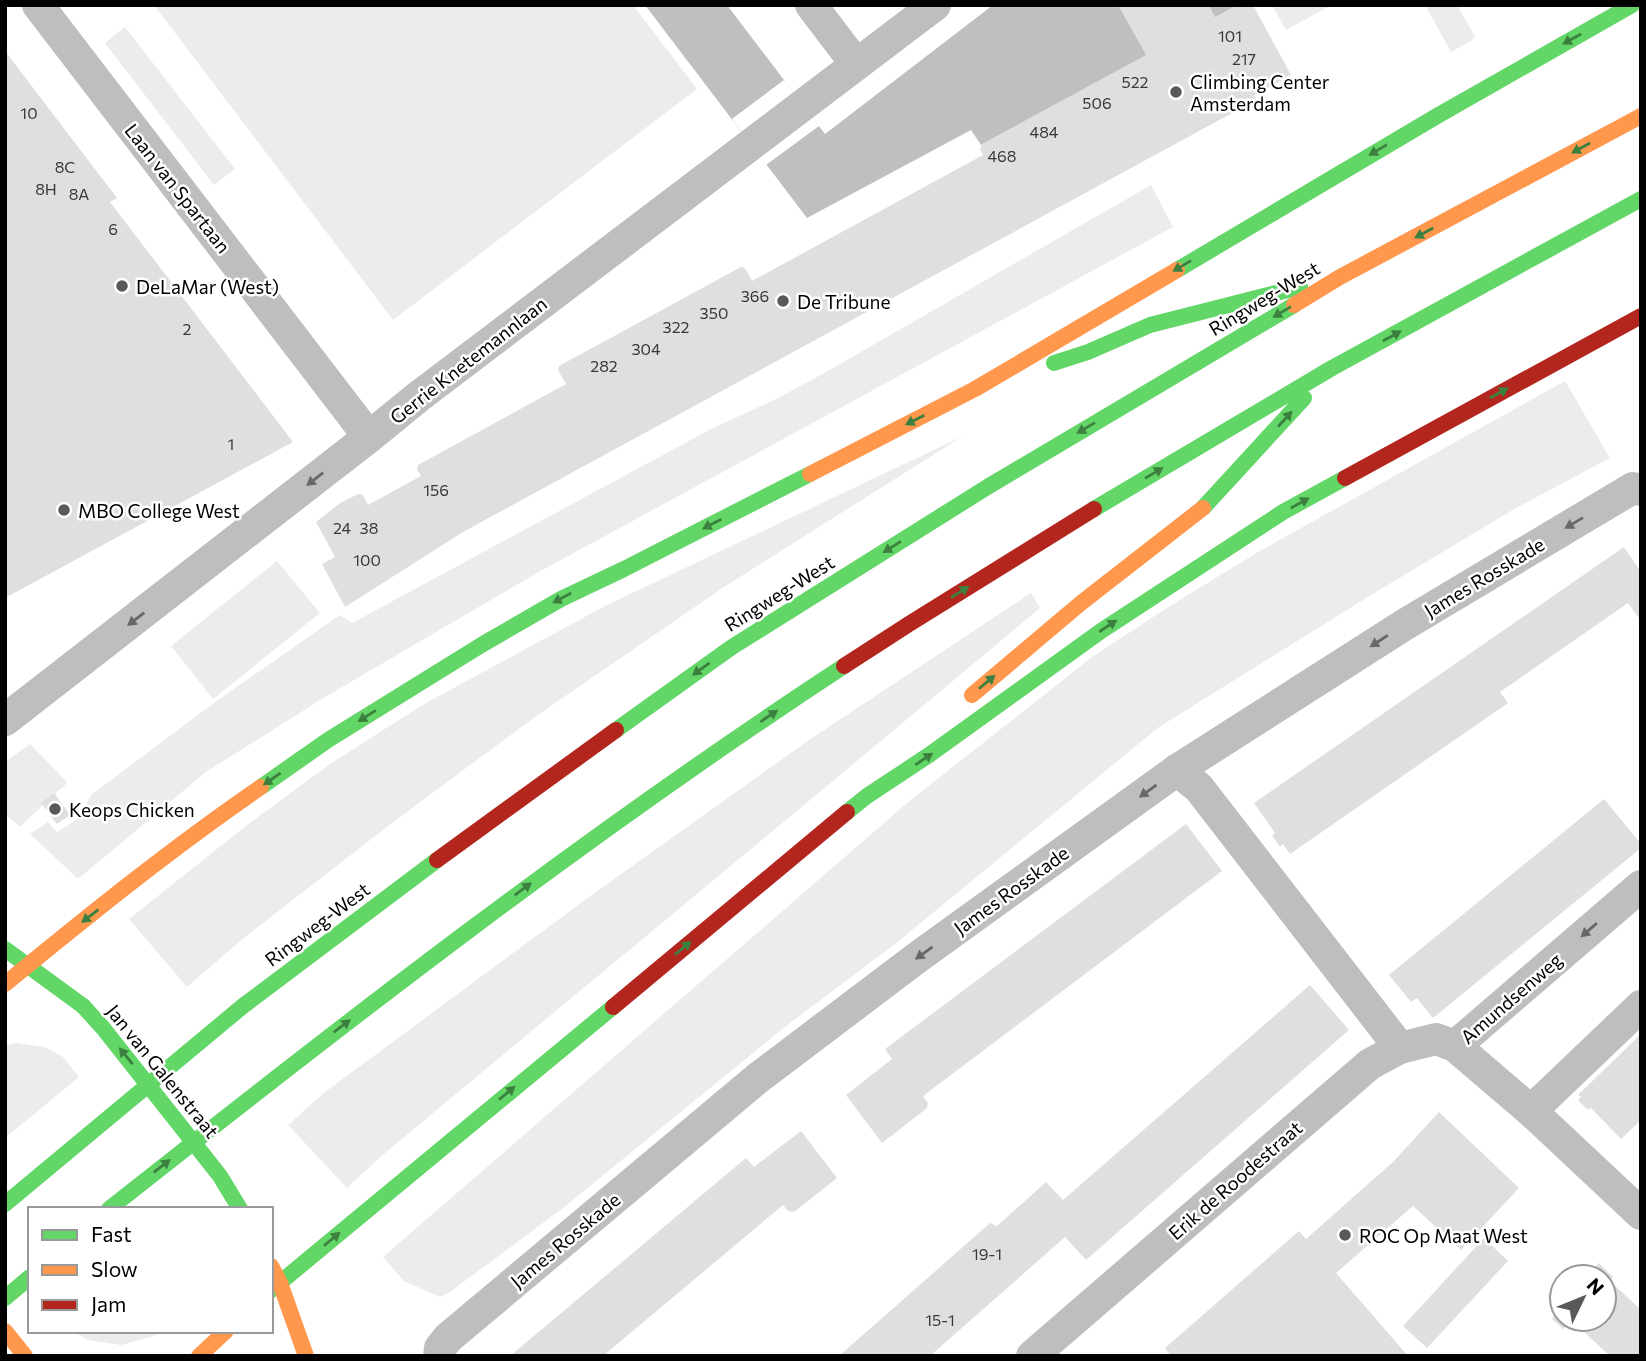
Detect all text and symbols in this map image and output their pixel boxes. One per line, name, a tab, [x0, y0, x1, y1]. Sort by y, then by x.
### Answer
house number: 101	[1218, 26, 1242, 45]
one-way arrow	[1563, 33, 1582, 45]
house number: 217	[1232, 49, 1256, 68]
place label: Climbing Center Amsterdam	[1190, 70, 1330, 115]
house number: 522	[1122, 72, 1149, 91]
marker: Climbing Center Amsterdam	[1168, 84, 1184, 100]
house number: 506	[1082, 93, 1112, 112]
house number: 10	[20, 103, 38, 122]
street label: Laan van Spartaan	[120, 119, 236, 257]
house number: 484	[1030, 122, 1059, 141]
one-way arrow	[1571, 142, 1591, 154]
one-way arrow	[1368, 144, 1388, 156]
house number: 468	[987, 146, 1017, 165]
house number: 8C	[55, 157, 75, 176]
house number: 8H	[35, 179, 57, 198]
house number: 8A	[69, 184, 89, 203]
house number: 6	[108, 219, 118, 238]
one-way arrow	[1414, 227, 1434, 239]
street label: Ringweg-West	[1204, 256, 1324, 340]
one-way arrow	[1173, 260, 1192, 273]
place label: DeLaMar (West)	[136, 275, 279, 298]
marker: DeLaMar (West)	[114, 278, 130, 294]
house number: 366	[741, 286, 769, 305]
place label: De Tribune	[797, 290, 890, 313]
street label: Gerrie Knetemannlaan	[385, 292, 551, 428]
marker: De Tribune	[775, 293, 791, 309]
house number: 350	[700, 303, 728, 322]
one-way arrow	[1272, 305, 1291, 318]
house number: 322	[663, 317, 690, 336]
house number: 2	[183, 319, 192, 338]
one-way arrow	[1382, 330, 1402, 342]
house number: 304	[631, 339, 661, 358]
house number: 282	[590, 356, 618, 375]
one-way arrow	[1490, 387, 1509, 399]
one-way arrow	[1277, 411, 1293, 428]
one-way arrow	[904, 414, 924, 426]
one-way arrow	[1077, 422, 1096, 435]
house number: 1	[228, 434, 234, 453]
one-way arrow	[1144, 468, 1164, 480]
one-way arrow	[307, 472, 325, 487]
house number: 156	[423, 480, 449, 499]
one-way arrow	[1290, 497, 1310, 509]
place label: MBO College West	[78, 499, 240, 522]
marker: MBO College West	[56, 502, 72, 518]
one-way arrow	[1565, 516, 1584, 529]
house number: 24	[333, 518, 351, 537]
house number: 38	[360, 518, 378, 537]
one-way arrow	[702, 518, 722, 529]
street label: James Rosskade	[1420, 532, 1548, 622]
one-way arrow	[883, 540, 902, 553]
house number: 100	[353, 550, 381, 569]
street label: Ringweg-West	[720, 550, 838, 636]
one-way arrow	[950, 586, 970, 599]
one-way arrow	[552, 593, 572, 604]
one-way arrow	[127, 611, 145, 626]
one-way arrow	[1099, 619, 1118, 632]
one-way arrow	[1370, 634, 1389, 647]
one-way arrow	[691, 662, 710, 676]
one-way arrow	[979, 675, 996, 690]
one-way arrow	[358, 709, 377, 722]
one-way arrow	[760, 709, 778, 723]
one-way arrow	[914, 752, 934, 765]
one-way arrow	[263, 772, 281, 786]
one-way arrow	[1139, 784, 1157, 798]
place label: Keops Chicken	[69, 798, 195, 821]
marker: Keops Chicken	[47, 801, 63, 817]
street label: James Rosskade	[949, 841, 1073, 939]
street label: Ringweg-West	[260, 877, 374, 971]
one-way arrow	[514, 882, 532, 896]
one-way arrow	[81, 908, 99, 922]
one-way arrow	[1581, 922, 1598, 938]
one-way arrow	[674, 941, 691, 956]
one-way arrow	[915, 946, 933, 960]
street label: Amundsenweg	[1456, 948, 1566, 1048]
street label: Jan van Galenstraat	[102, 1000, 224, 1143]
one-way arrow	[332, 1019, 350, 1034]
one-way arrow	[118, 1048, 133, 1066]
one-way arrow	[498, 1086, 516, 1101]
street label: Erik de Roodestraat	[1163, 1116, 1307, 1244]
one-way arrow	[153, 1159, 171, 1174]
street label: James Rosskade	[505, 1187, 625, 1293]
legend	[28, 1207, 273, 1333]
text: Fast	[91, 1221, 132, 1246]
place label: ROC Op Maat West	[1359, 1224, 1528, 1247]
marker: ROC Op Maat West	[1337, 1227, 1353, 1243]
one-way arrow	[324, 1232, 341, 1247]
house number: 19-1	[972, 1244, 1002, 1263]
text: Slow	[91, 1256, 138, 1281]
north arrow	[1548, 1263, 1618, 1333]
text: N	[1583, 1273, 1609, 1299]
text: Jam	[91, 1291, 126, 1316]
house number: 15-1	[925, 1310, 955, 1329]

